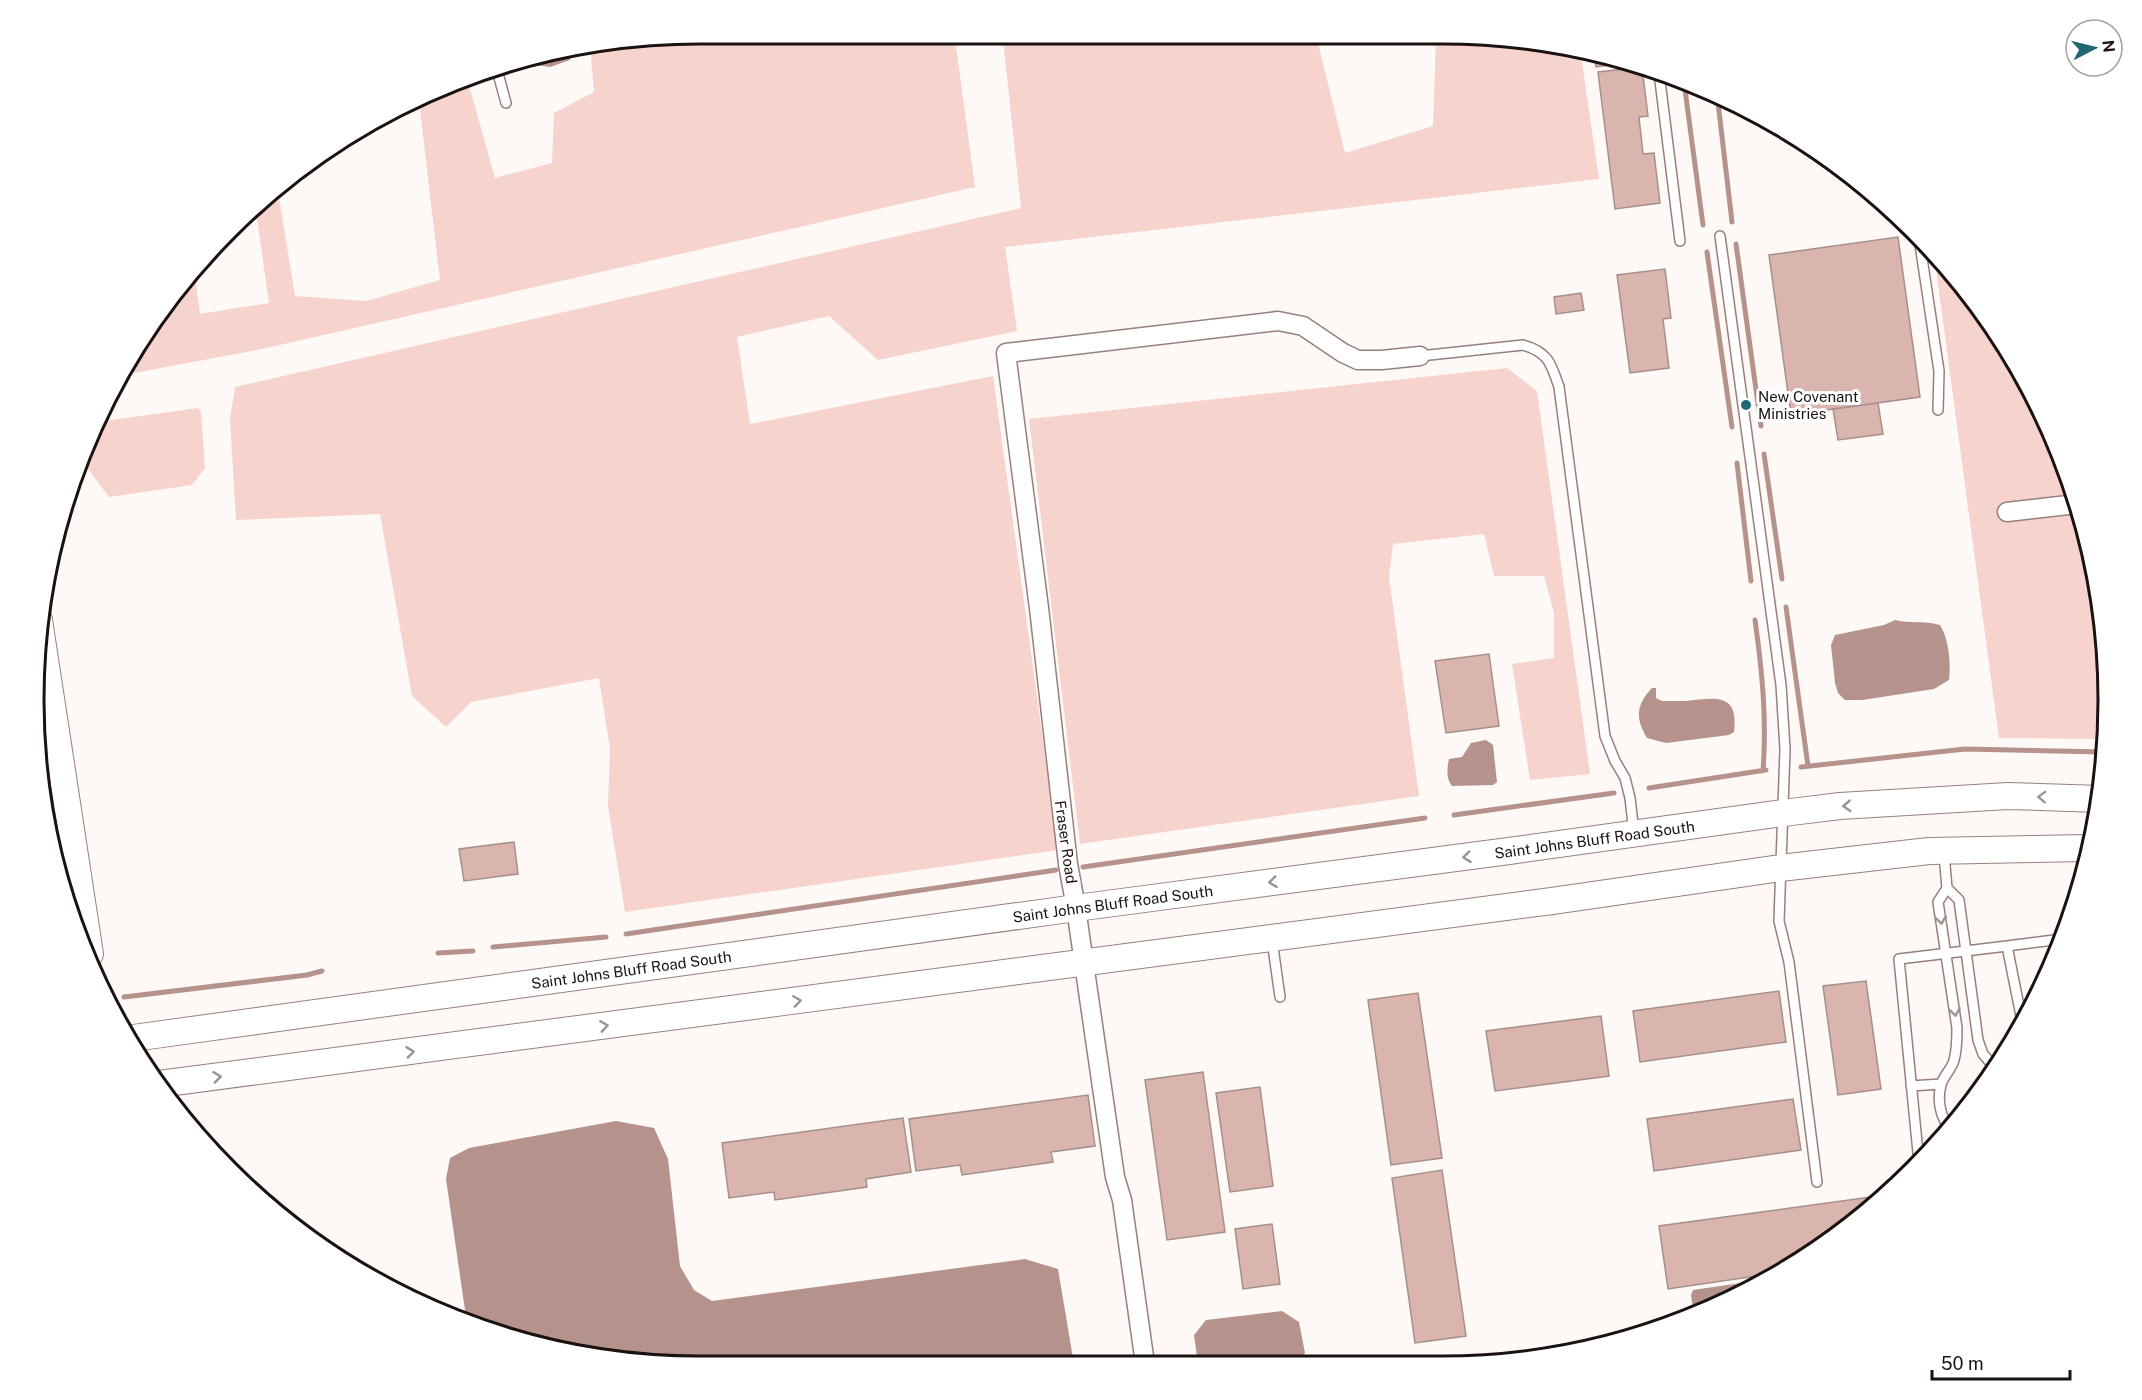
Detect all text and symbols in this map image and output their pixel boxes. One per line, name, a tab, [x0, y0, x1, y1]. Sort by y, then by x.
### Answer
north arrow	[2064, 18, 2124, 78]
text: N	[2098, 39, 2119, 54]
place label: New Covenant Ministries	[1758, 388, 1859, 422]
marker: New Covenant Ministries	[1739, 398, 1753, 412]
one-way arrow	[2038, 791, 2047, 803]
street label: Fraser Road	[1052, 799, 1080, 885]
one-way arrow	[1843, 799, 1852, 812]
street label: Saint Johns Bluff Road South	[1493, 817, 1696, 861]
one-way arrow	[1462, 850, 1471, 862]
one-way arrow	[1269, 875, 1278, 888]
street label: Saint Johns Bluff Road South	[1011, 882, 1214, 925]
one-way arrow	[1934, 915, 1946, 924]
street label: Saint Johns Bluff Road South	[530, 947, 732, 992]
one-way arrow	[792, 995, 801, 1007]
one-way arrow	[1948, 1007, 1960, 1016]
one-way arrow	[599, 1021, 608, 1033]
one-way arrow	[406, 1046, 415, 1058]
one-way arrow	[212, 1071, 221, 1084]
scale bar	[1932, 1343, 2070, 1381]
text: 50 m	[1941, 1353, 1984, 1374]

